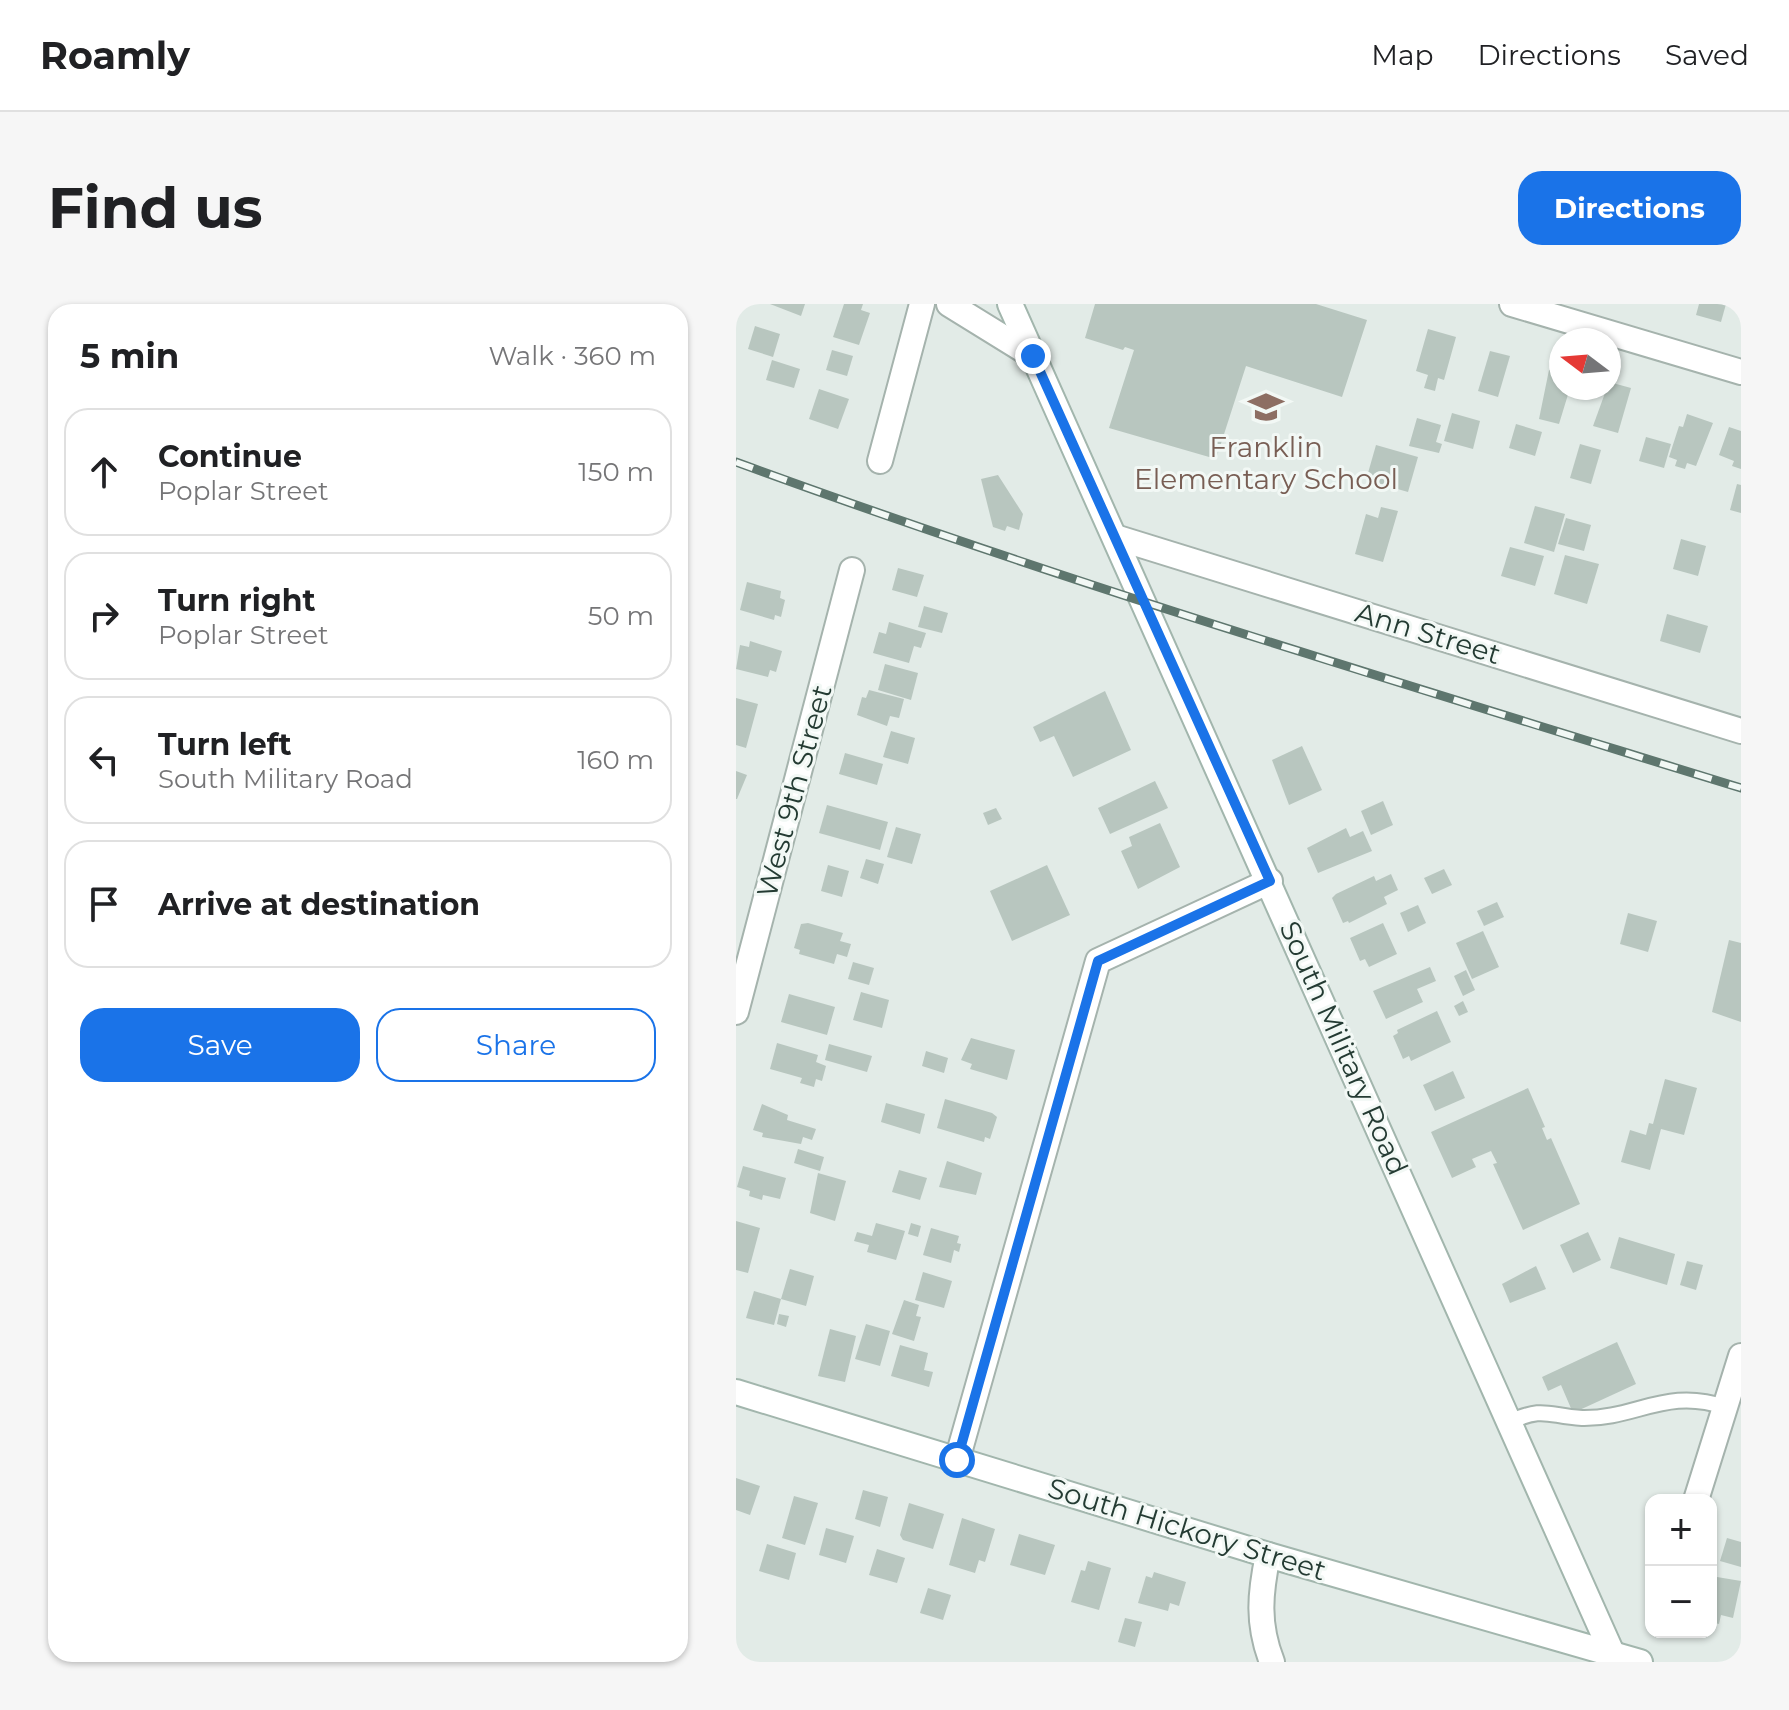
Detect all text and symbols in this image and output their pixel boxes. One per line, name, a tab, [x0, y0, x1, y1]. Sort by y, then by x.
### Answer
text: Roamly	[40, 32, 190, 79]
text: Map	[1371, 38, 1433, 72]
text: Directions	[1477, 38, 1621, 72]
text: Saved	[1665, 38, 1749, 72]
button: Directions	[1518, 171, 1741, 245]
text: Find us	[48, 174, 262, 242]
north arrow	[1549, 328, 1621, 400]
text: 5 min	[80, 335, 179, 377]
route end	[1015, 338, 1051, 374]
text: Walk · 360 m	[488, 340, 656, 372]
school or university icon: Franklin Elementary School	[1247, 388, 1285, 426]
place label: Franklin Elementary School	[1134, 430, 1398, 496]
text: Continue	[158, 438, 302, 475]
icon: ahead	[82, 450, 126, 494]
text: 150 m	[578, 456, 654, 488]
text: Poplar Street	[158, 475, 328, 507]
text: Turn right	[158, 582, 315, 619]
icon: right	[82, 594, 126, 638]
street label: Ann Street	[1351, 595, 1505, 671]
text: 50 m	[588, 600, 654, 632]
text: Poplar Street	[158, 619, 328, 651]
street label: West 9th Street	[749, 681, 839, 901]
text: Turn left	[158, 726, 291, 763]
icon: left	[82, 738, 126, 782]
text: 160 m	[577, 744, 654, 776]
text: South Military Road	[158, 763, 413, 795]
icon: arrive	[82, 882, 126, 926]
text: Arrive at destination	[158, 886, 480, 923]
street label: South Military Road	[1273, 916, 1415, 1180]
button: Save	[80, 1008, 360, 1082]
button: Share	[376, 1008, 656, 1082]
route start	[939, 1442, 975, 1478]
street label: South Hickory Street	[1044, 1470, 1330, 1588]
map controls	[1645, 1494, 1717, 1638]
button: +	[1645, 1494, 1717, 1566]
button: −	[1645, 1566, 1717, 1638]

